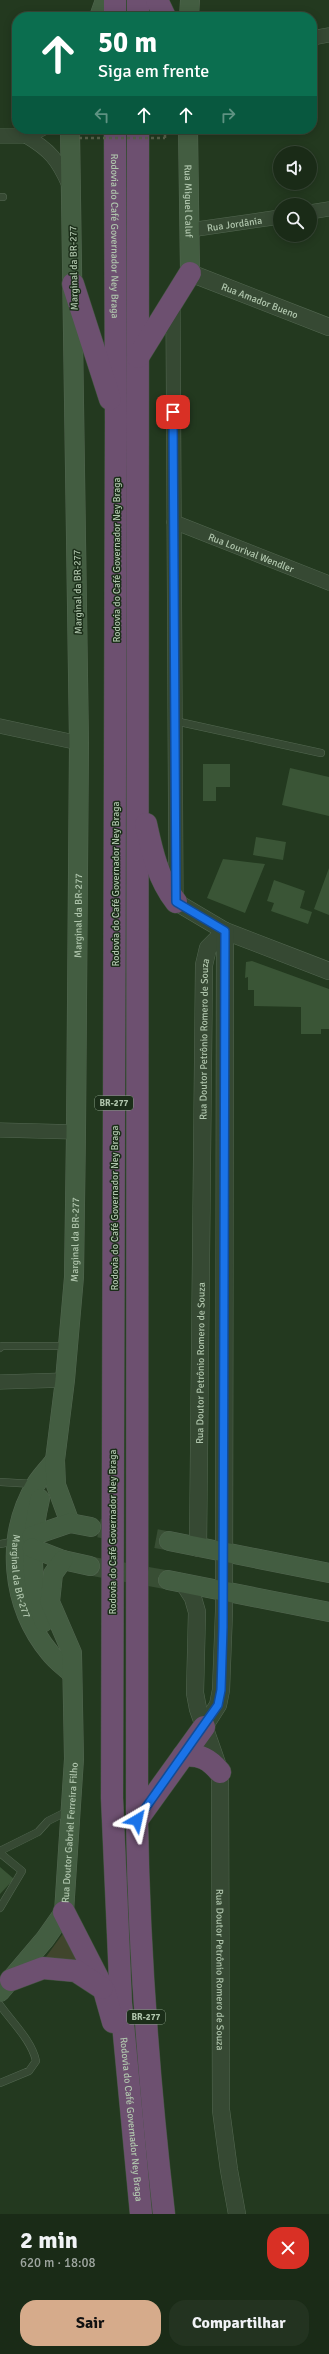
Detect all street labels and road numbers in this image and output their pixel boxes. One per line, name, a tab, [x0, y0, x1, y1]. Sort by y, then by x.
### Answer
street label: Rodovia do Café Governador Ney Braga	[108, 153, 121, 319]
street label: Rua Miguel Caluf	[181, 164, 195, 238]
street label: Rua Jordânia	[206, 215, 263, 234]
street label: Marginal da BR-277	[67, 226, 81, 310]
street label: Rua Amador Bueno	[219, 281, 300, 321]
street label: Rodovia do Café Governador Ney Braga	[111, 477, 123, 643]
street label: Rua Lourival Wendler	[206, 531, 296, 576]
street label: Marginal da BR-277	[71, 550, 85, 634]
street label: Rodovia do Café Governador Ney Braga	[110, 801, 122, 967]
street label: Marginal da BR-277	[72, 873, 85, 958]
street label: Rua Doutor Petrônio Romero de Souza	[197, 957, 212, 1120]
road number: BR-277	[95, 1096, 133, 1110]
street label: Rodovia do Café Governador Ney Braga	[109, 1125, 121, 1291]
street label: Marginal da BR-277	[69, 1197, 82, 1282]
street label: Rua Doutor Petrônio Romero de Souza	[194, 1282, 208, 1444]
street label: Rodovia do Café Governador Ney Braga	[107, 1449, 119, 1615]
street label: Marginal da BR-277	[9, 1534, 33, 1620]
street label: Rua Doutor Gabriel Ferreira Filho	[60, 1762, 81, 1904]
street label: Rua Doutor Petrônio Romero de Souza	[213, 1889, 226, 2051]
road number: BR-277	[127, 2010, 165, 2024]
street label: Rodovia do Café Governador Ney Braga	[117, 2037, 145, 2202]

